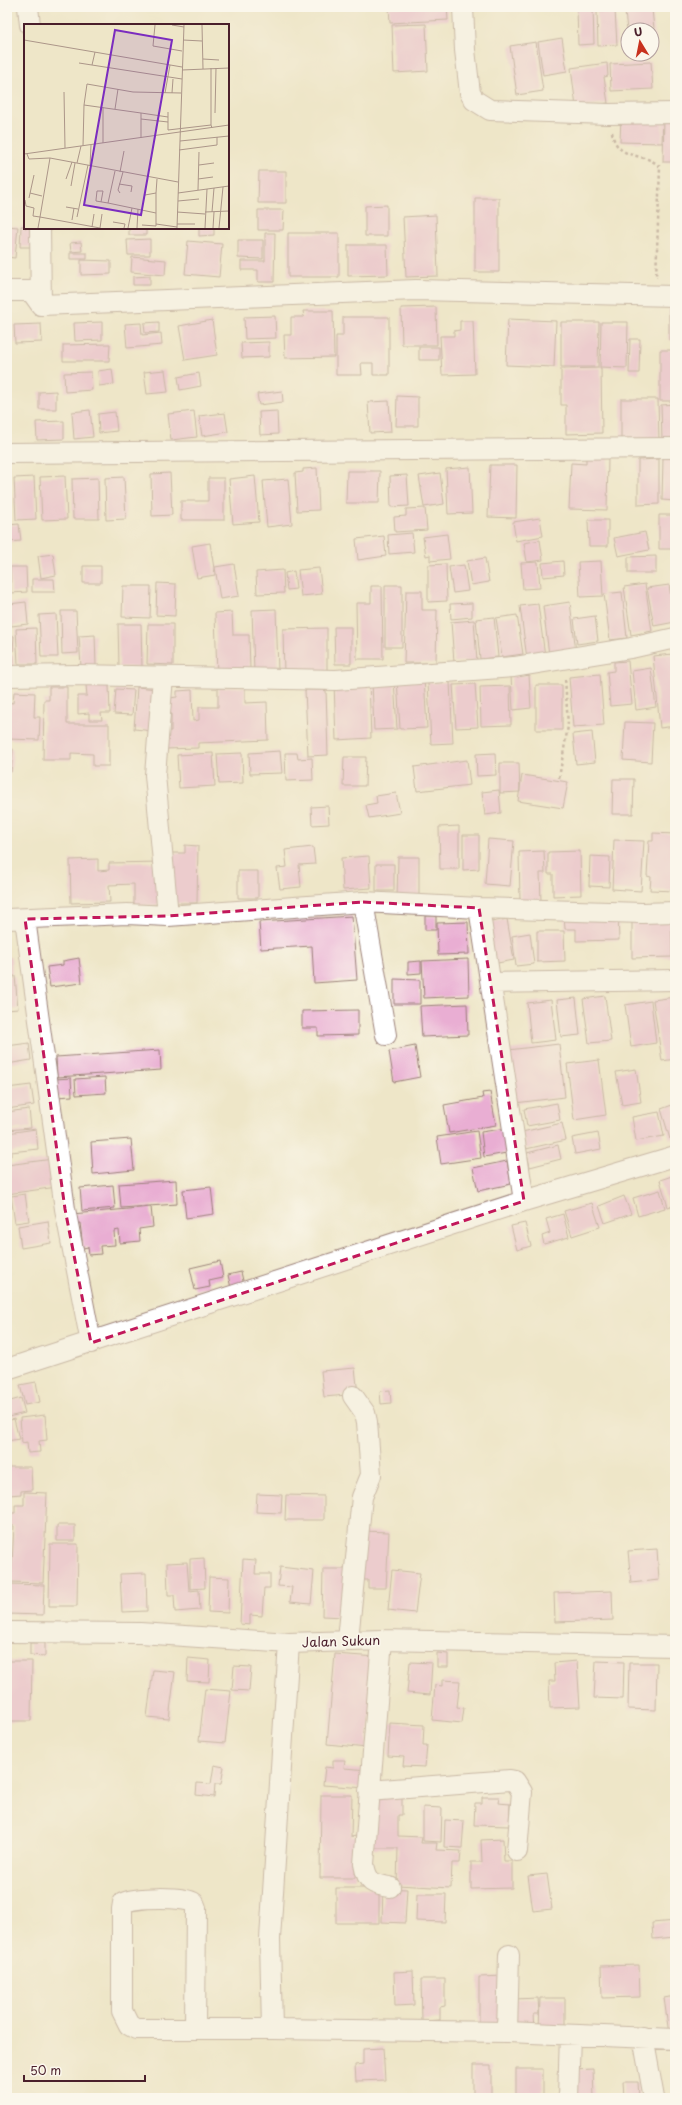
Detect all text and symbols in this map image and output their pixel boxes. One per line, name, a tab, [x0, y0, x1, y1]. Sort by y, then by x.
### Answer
north arrow	[620, 22, 660, 62]
text: U	[633, 23, 644, 41]
inset map	[24, 24, 229, 229]
street label: Jalan Sukun	[302, 1630, 380, 1651]
scale bar	[24, 2057, 145, 2083]
text: 50 m	[30, 2061, 61, 2079]

